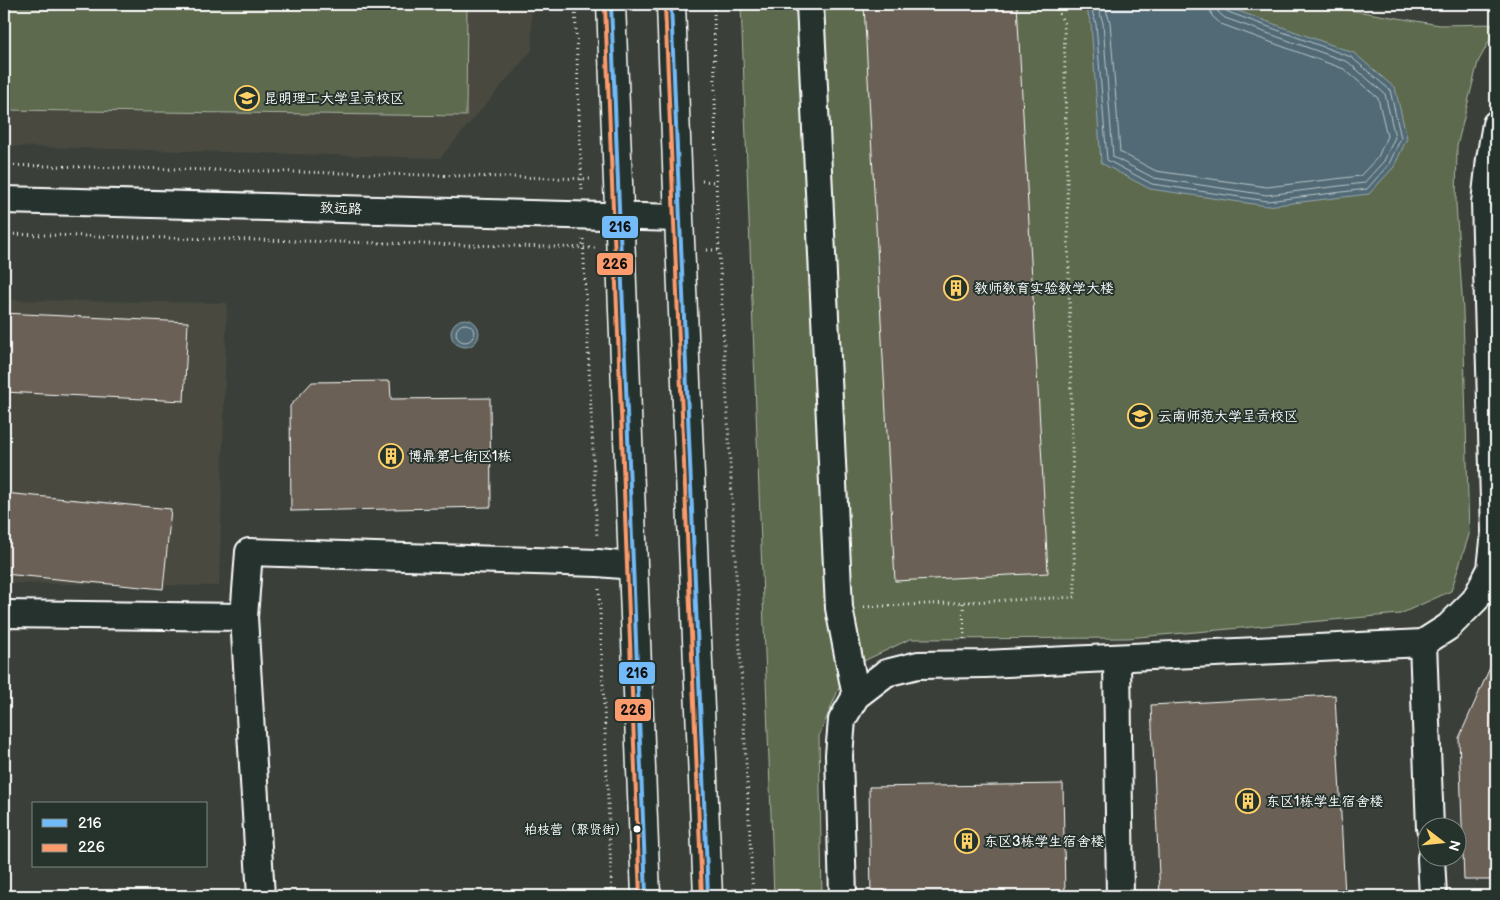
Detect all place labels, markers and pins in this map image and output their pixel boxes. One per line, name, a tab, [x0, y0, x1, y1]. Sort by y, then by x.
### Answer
school or university icon: 昆明理工大学呈贡校区	[234, 85, 260, 111]
place label: 昆明理工大学呈贡校区	[264, 90, 404, 107]
building icon: 教师教育实验教学大楼	[943, 275, 969, 301]
place label: 教师教育实验教学大楼	[974, 280, 1114, 297]
school or university icon: 云南师范大学呈贡校区	[1127, 403, 1153, 429]
place label: 云南师范大学呈贡校区	[1158, 408, 1298, 425]
building icon: 博鼎第七街区1栋	[378, 443, 404, 469]
place label: 博鼎第七街区1栋	[408, 448, 511, 465]
building icon: 东区1栋学生宿舍楼	[1235, 788, 1261, 814]
place label: 东区1栋学生宿舍楼	[1266, 793, 1383, 810]
place label: 柏枝营（聚贤街）	[524, 822, 628, 838]
marker: 柏枝营（聚贤街）	[632, 824, 642, 834]
building icon: 东区3栋学生宿舍楼	[954, 828, 980, 854]
place label: 东区3栋学生宿舍楼	[984, 833, 1105, 850]

